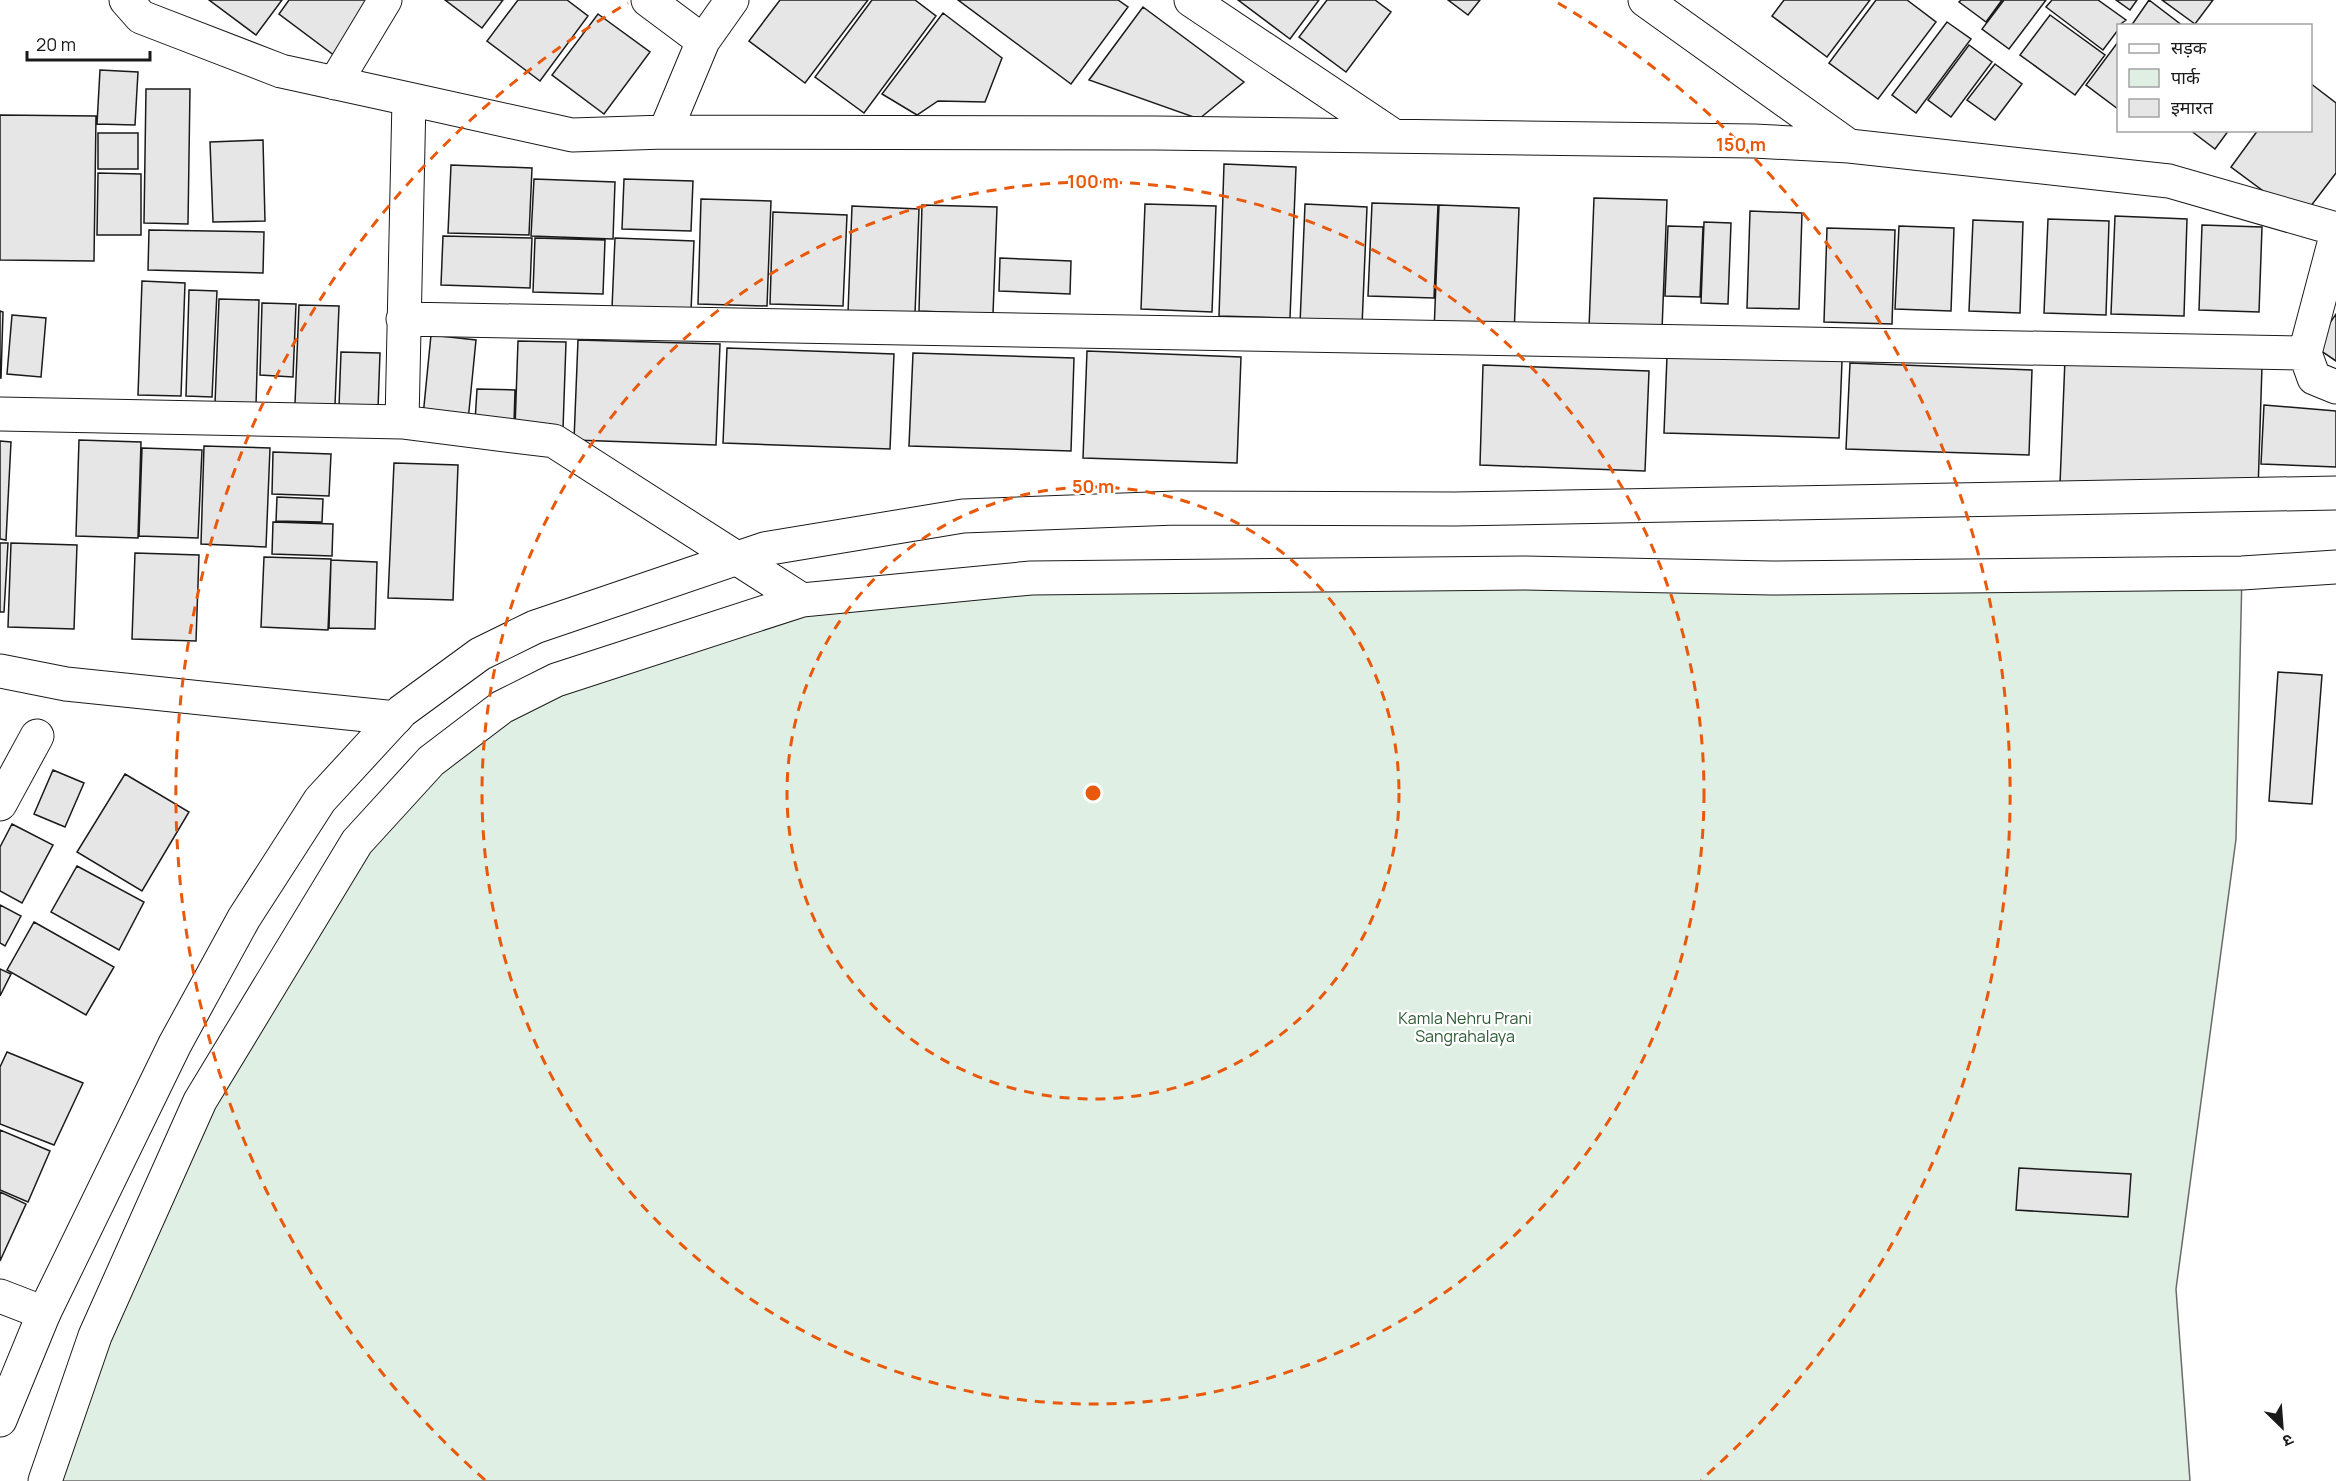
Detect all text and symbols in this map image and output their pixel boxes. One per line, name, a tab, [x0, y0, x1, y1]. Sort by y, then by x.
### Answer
scale bar	[27, 24, 150, 62]
legend	[2117, 24, 2312, 132]
text: 20 m	[36, 32, 76, 56]
text: सड़क	[2171, 35, 2208, 59]
text: पार्क	[2171, 65, 2201, 89]
text: इमारत	[2171, 95, 2214, 119]
text: 150 m	[1716, 132, 1766, 156]
text: 100 m	[1067, 169, 1119, 193]
text: 50 m	[1072, 474, 1114, 498]
centre of rings	[1083, 783, 1103, 803]
park label: Kamla Nehru Prani Sangrahalaya	[1398, 1007, 1532, 1047]
north arrow	[2252, 1397, 2312, 1457]
text: उ	[2279, 1429, 2297, 1453]

